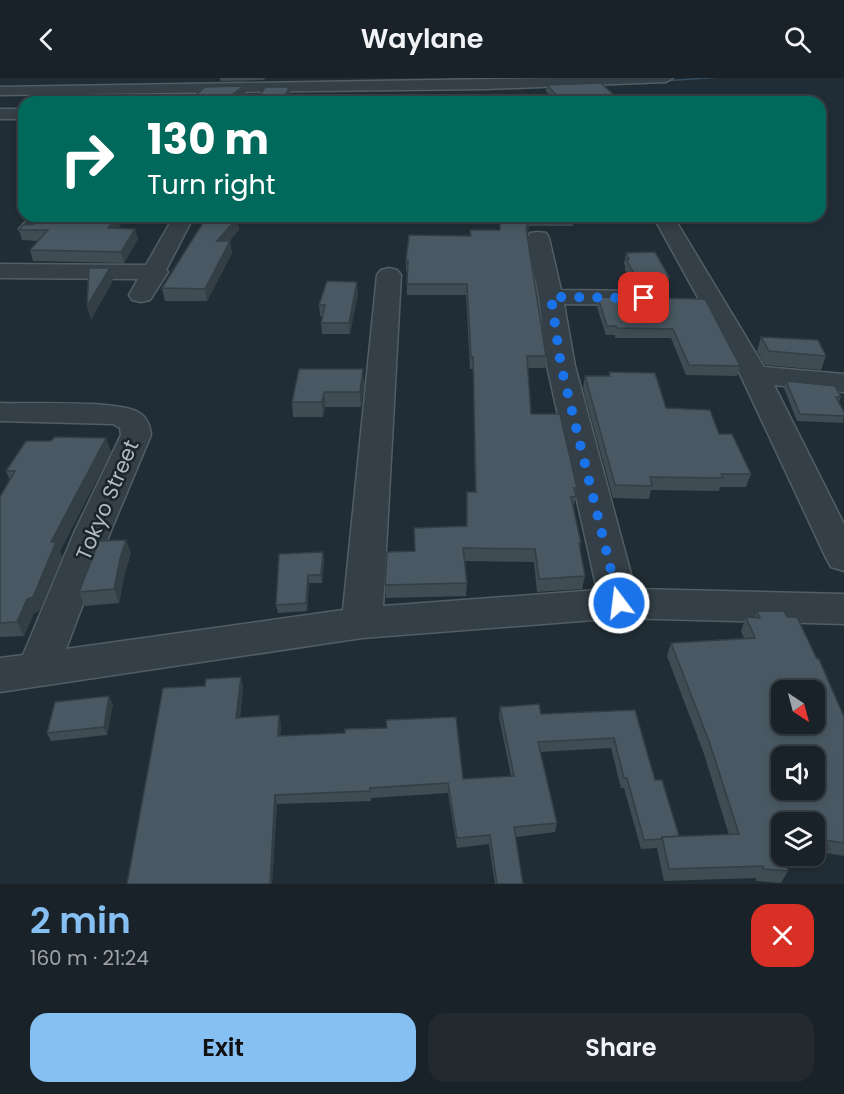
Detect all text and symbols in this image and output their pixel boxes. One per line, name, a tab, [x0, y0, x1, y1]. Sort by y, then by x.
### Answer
text: Waylane	[361, 20, 483, 57]
icon: back	[30, 23, 63, 56]
icon: search	[781, 23, 814, 56]
text: 130 m	[147, 110, 269, 169]
icon: right	[48, 120, 126, 198]
text: Turn right	[147, 166, 276, 203]
pin	[618, 272, 669, 323]
icon: arrive	[627, 281, 660, 314]
street label: Tokyo Street	[69, 435, 145, 565]
position arrow	[587, 571, 651, 635]
north arrow	[771, 680, 825, 734]
map controls	[771, 680, 825, 866]
button: sound	[771, 746, 825, 800]
button: layers	[771, 812, 825, 866]
text: 2 min	[30, 895, 131, 946]
button: close	[751, 904, 814, 967]
text: 160 m · 21:24	[30, 944, 149, 972]
button: Exit	[30, 1013, 416, 1082]
button: Share	[428, 1013, 814, 1082]

